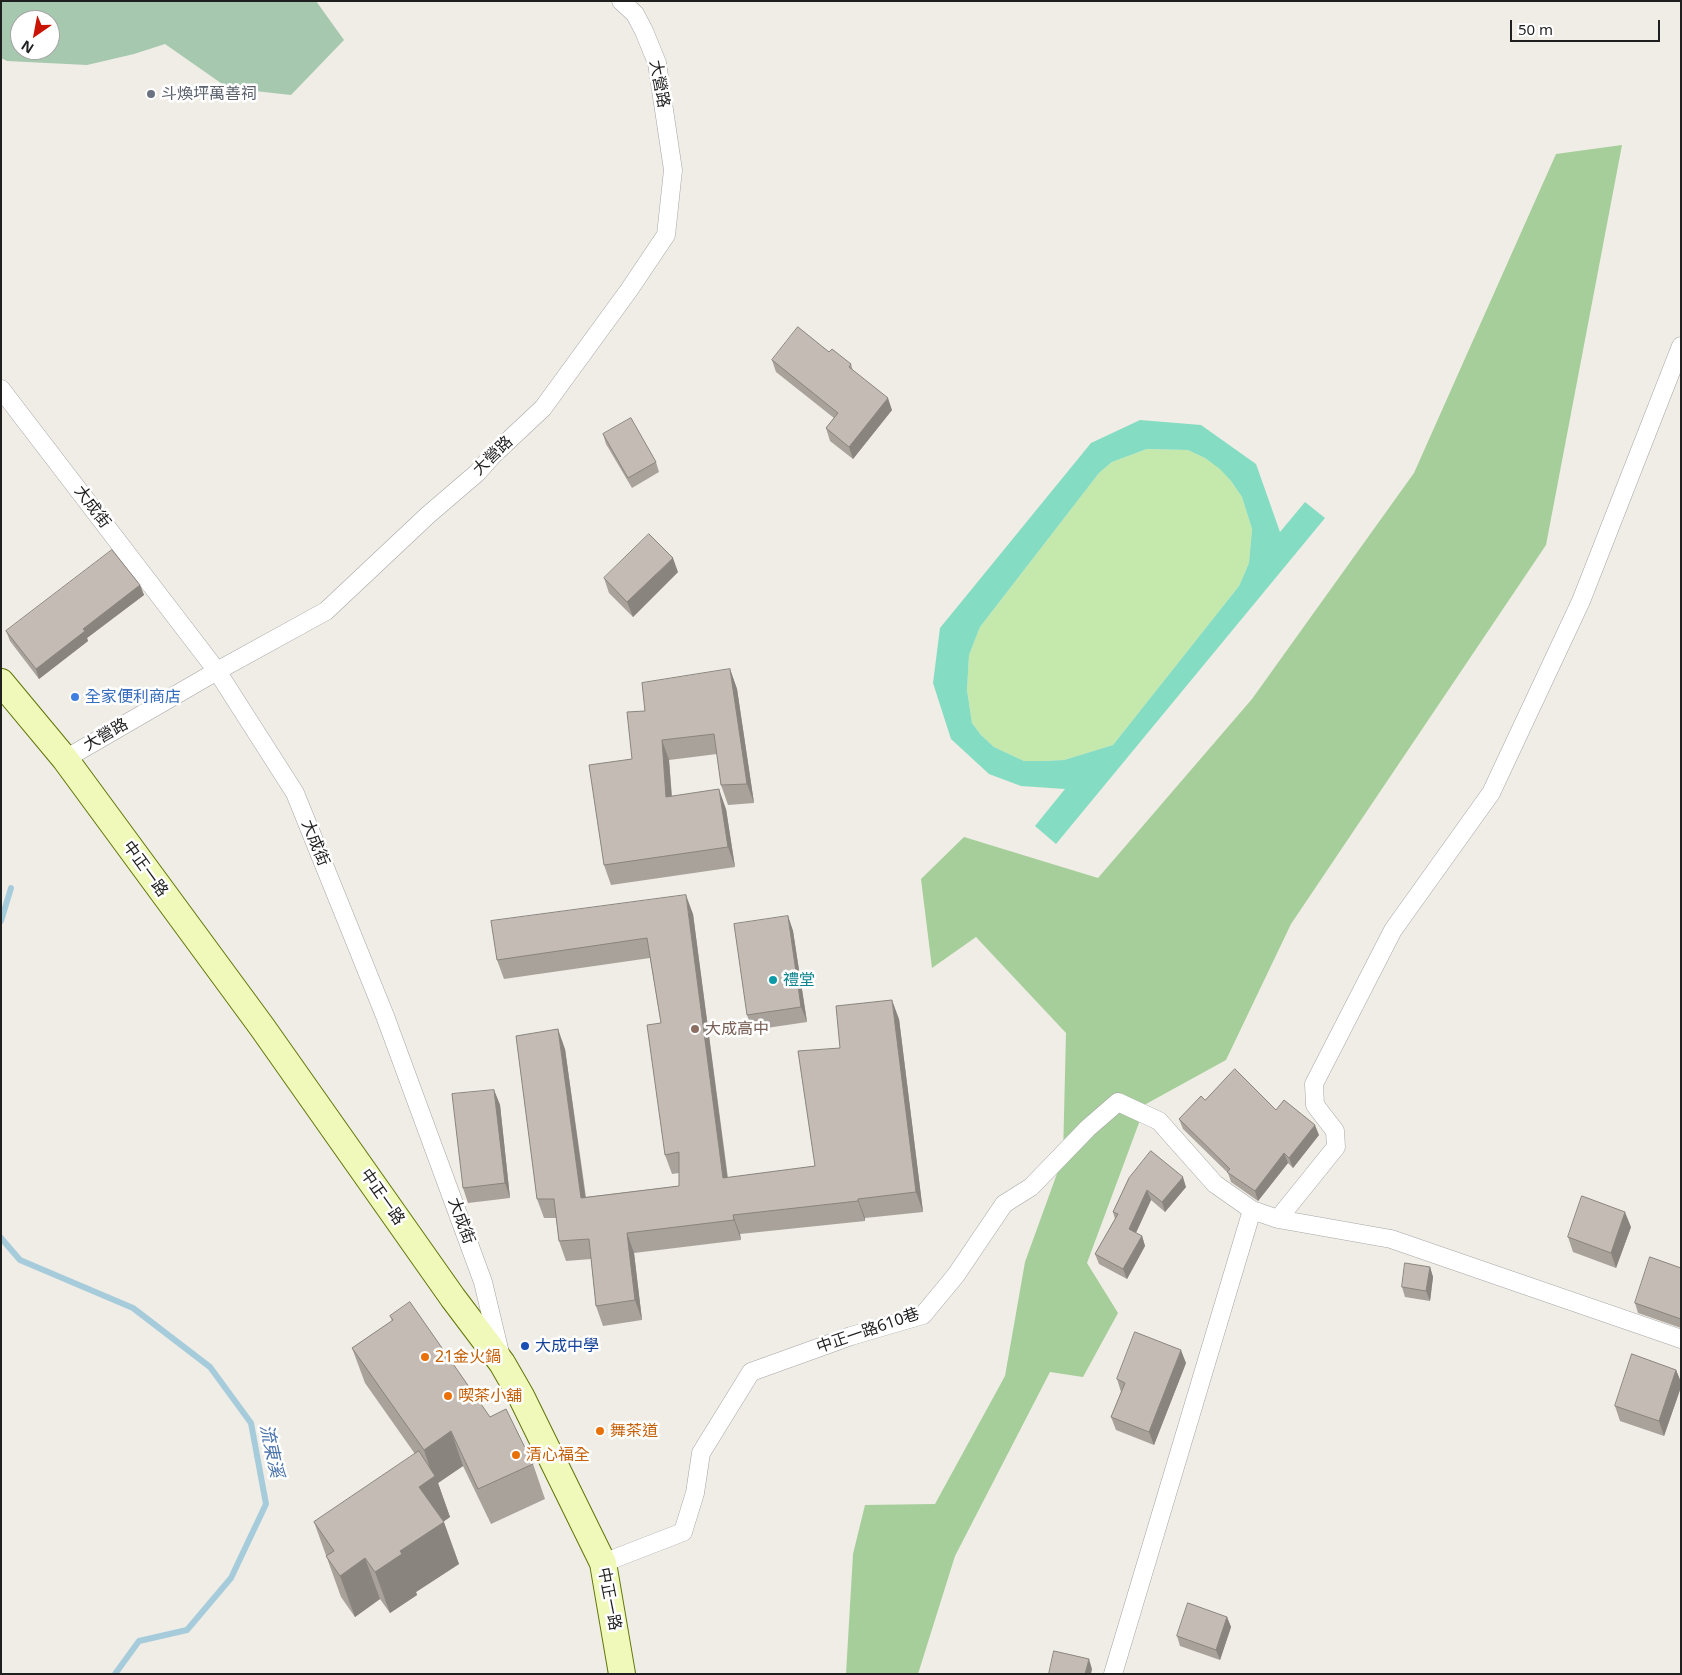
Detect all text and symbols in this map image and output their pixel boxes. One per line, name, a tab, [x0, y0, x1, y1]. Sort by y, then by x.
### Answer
north arrow	[10, 10, 60, 60]
scale bar	[1512, 10, 1662, 42]
text: 50 m	[1518, 19, 1553, 39]
text: N	[17, 36, 37, 58]
street label: 大營路	[645, 59, 673, 109]
place label: 斗煥坪萬善祠	[161, 84, 257, 104]
marker: 斗煥坪萬善祠	[145, 88, 157, 100]
street label: 大營路	[469, 432, 517, 480]
street label: 大成街	[70, 482, 114, 532]
place label: 全家便利商店	[85, 687, 181, 707]
marker: 全家便利商店	[69, 691, 81, 703]
street label: 大營路	[80, 715, 132, 755]
street label: 大成街	[297, 817, 333, 869]
street label: 中正一路	[118, 837, 172, 901]
place label: 禮堂	[783, 970, 815, 990]
marker: 禮堂	[767, 974, 779, 986]
place label: 大成高中	[705, 1019, 769, 1039]
marker: 大成高中	[689, 1023, 701, 1035]
street label: 中正一路	[356, 1165, 408, 1229]
street label: 大成街	[444, 1195, 478, 1247]
street label: 中正一路610巷	[814, 1304, 922, 1358]
place label: 大成中學	[535, 1336, 599, 1356]
marker: 大成中學	[519, 1340, 531, 1352]
place label: 21金火鍋	[435, 1347, 501, 1367]
marker: 21金火鍋	[419, 1351, 431, 1363]
place label: 喫茶小舖	[458, 1386, 522, 1406]
marker: 喫茶小舖	[442, 1390, 454, 1402]
place label: 舞茶道	[610, 1421, 658, 1441]
water label: 流東溪	[255, 1422, 287, 1480]
marker: 舞茶道	[594, 1425, 606, 1437]
place label: 清心福全	[526, 1445, 590, 1465]
marker: 清心福全	[510, 1449, 522, 1461]
street label: 中正一路	[593, 1566, 625, 1632]

